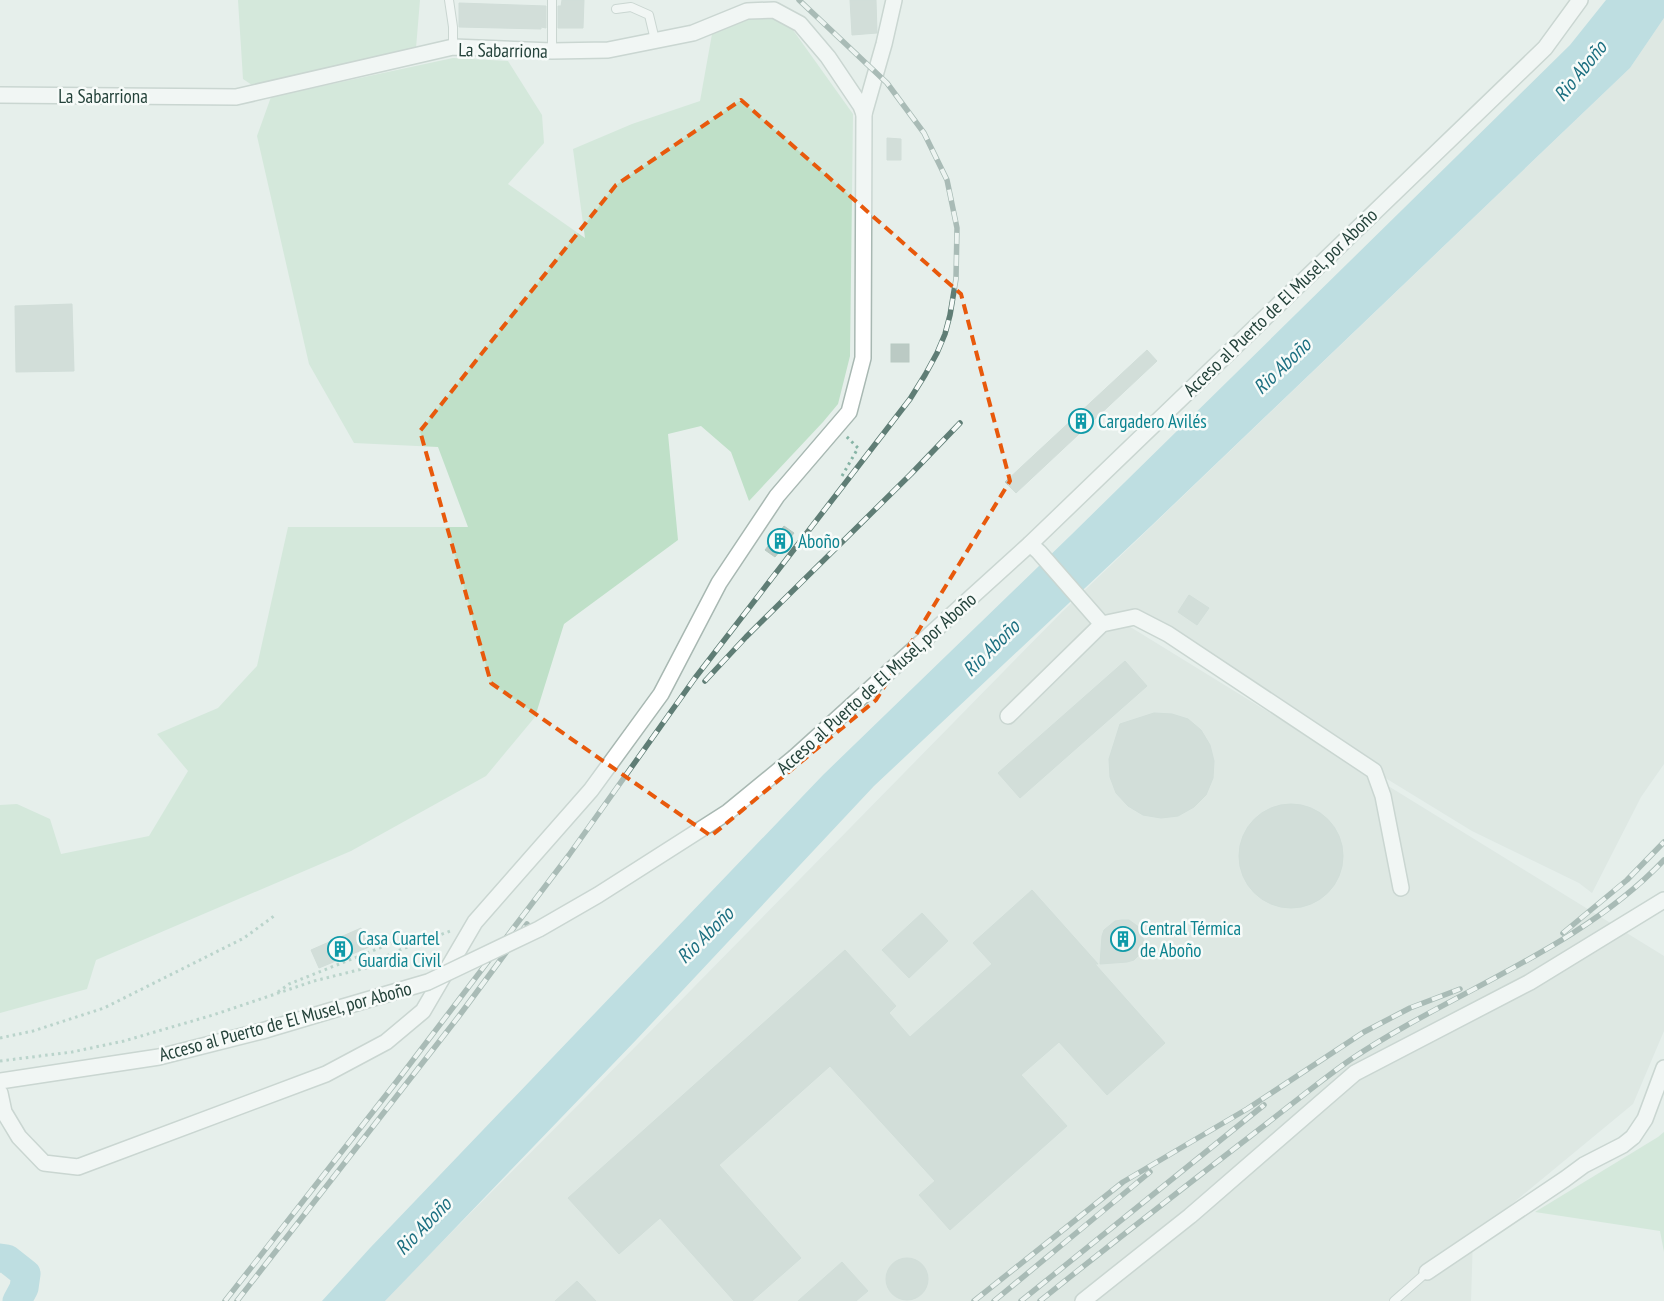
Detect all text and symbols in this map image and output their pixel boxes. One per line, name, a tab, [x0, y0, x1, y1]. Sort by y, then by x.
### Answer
water label: Rio Aboño	[1548, 34, 1613, 107]
street label: La Sabarriona	[458, 37, 548, 63]
street label: La Sabarriona	[58, 84, 148, 108]
street label: Acceso al Puerto de El Musel, por Aboño	[1178, 203, 1382, 401]
water label: Rio Aboño	[1248, 331, 1317, 400]
building icon: Cargadero Avilés	[1068, 408, 1094, 434]
place label: Cargadero Avilés	[1098, 409, 1207, 433]
building icon: Aboño	[767, 528, 793, 554]
place label: Aboño	[798, 529, 840, 553]
street label: Acceso al Puerto de El Musel, por Aboño	[771, 587, 981, 779]
water label: Rio Aboño	[957, 613, 1026, 682]
water label: Rio Aboño	[671, 900, 740, 969]
place label: Central Térmica de Aboño	[1140, 916, 1241, 962]
place label: Casa Cuartel Guardia Civil	[358, 926, 442, 972]
building icon: Central Térmica de Aboño	[1110, 926, 1136, 952]
building icon: Casa Cuartel Guardia Civil	[327, 936, 353, 962]
street label: Acceso al Puerto de El Musel, por Aboño	[156, 976, 414, 1066]
water label: Rio Aboño	[389, 1191, 458, 1260]

